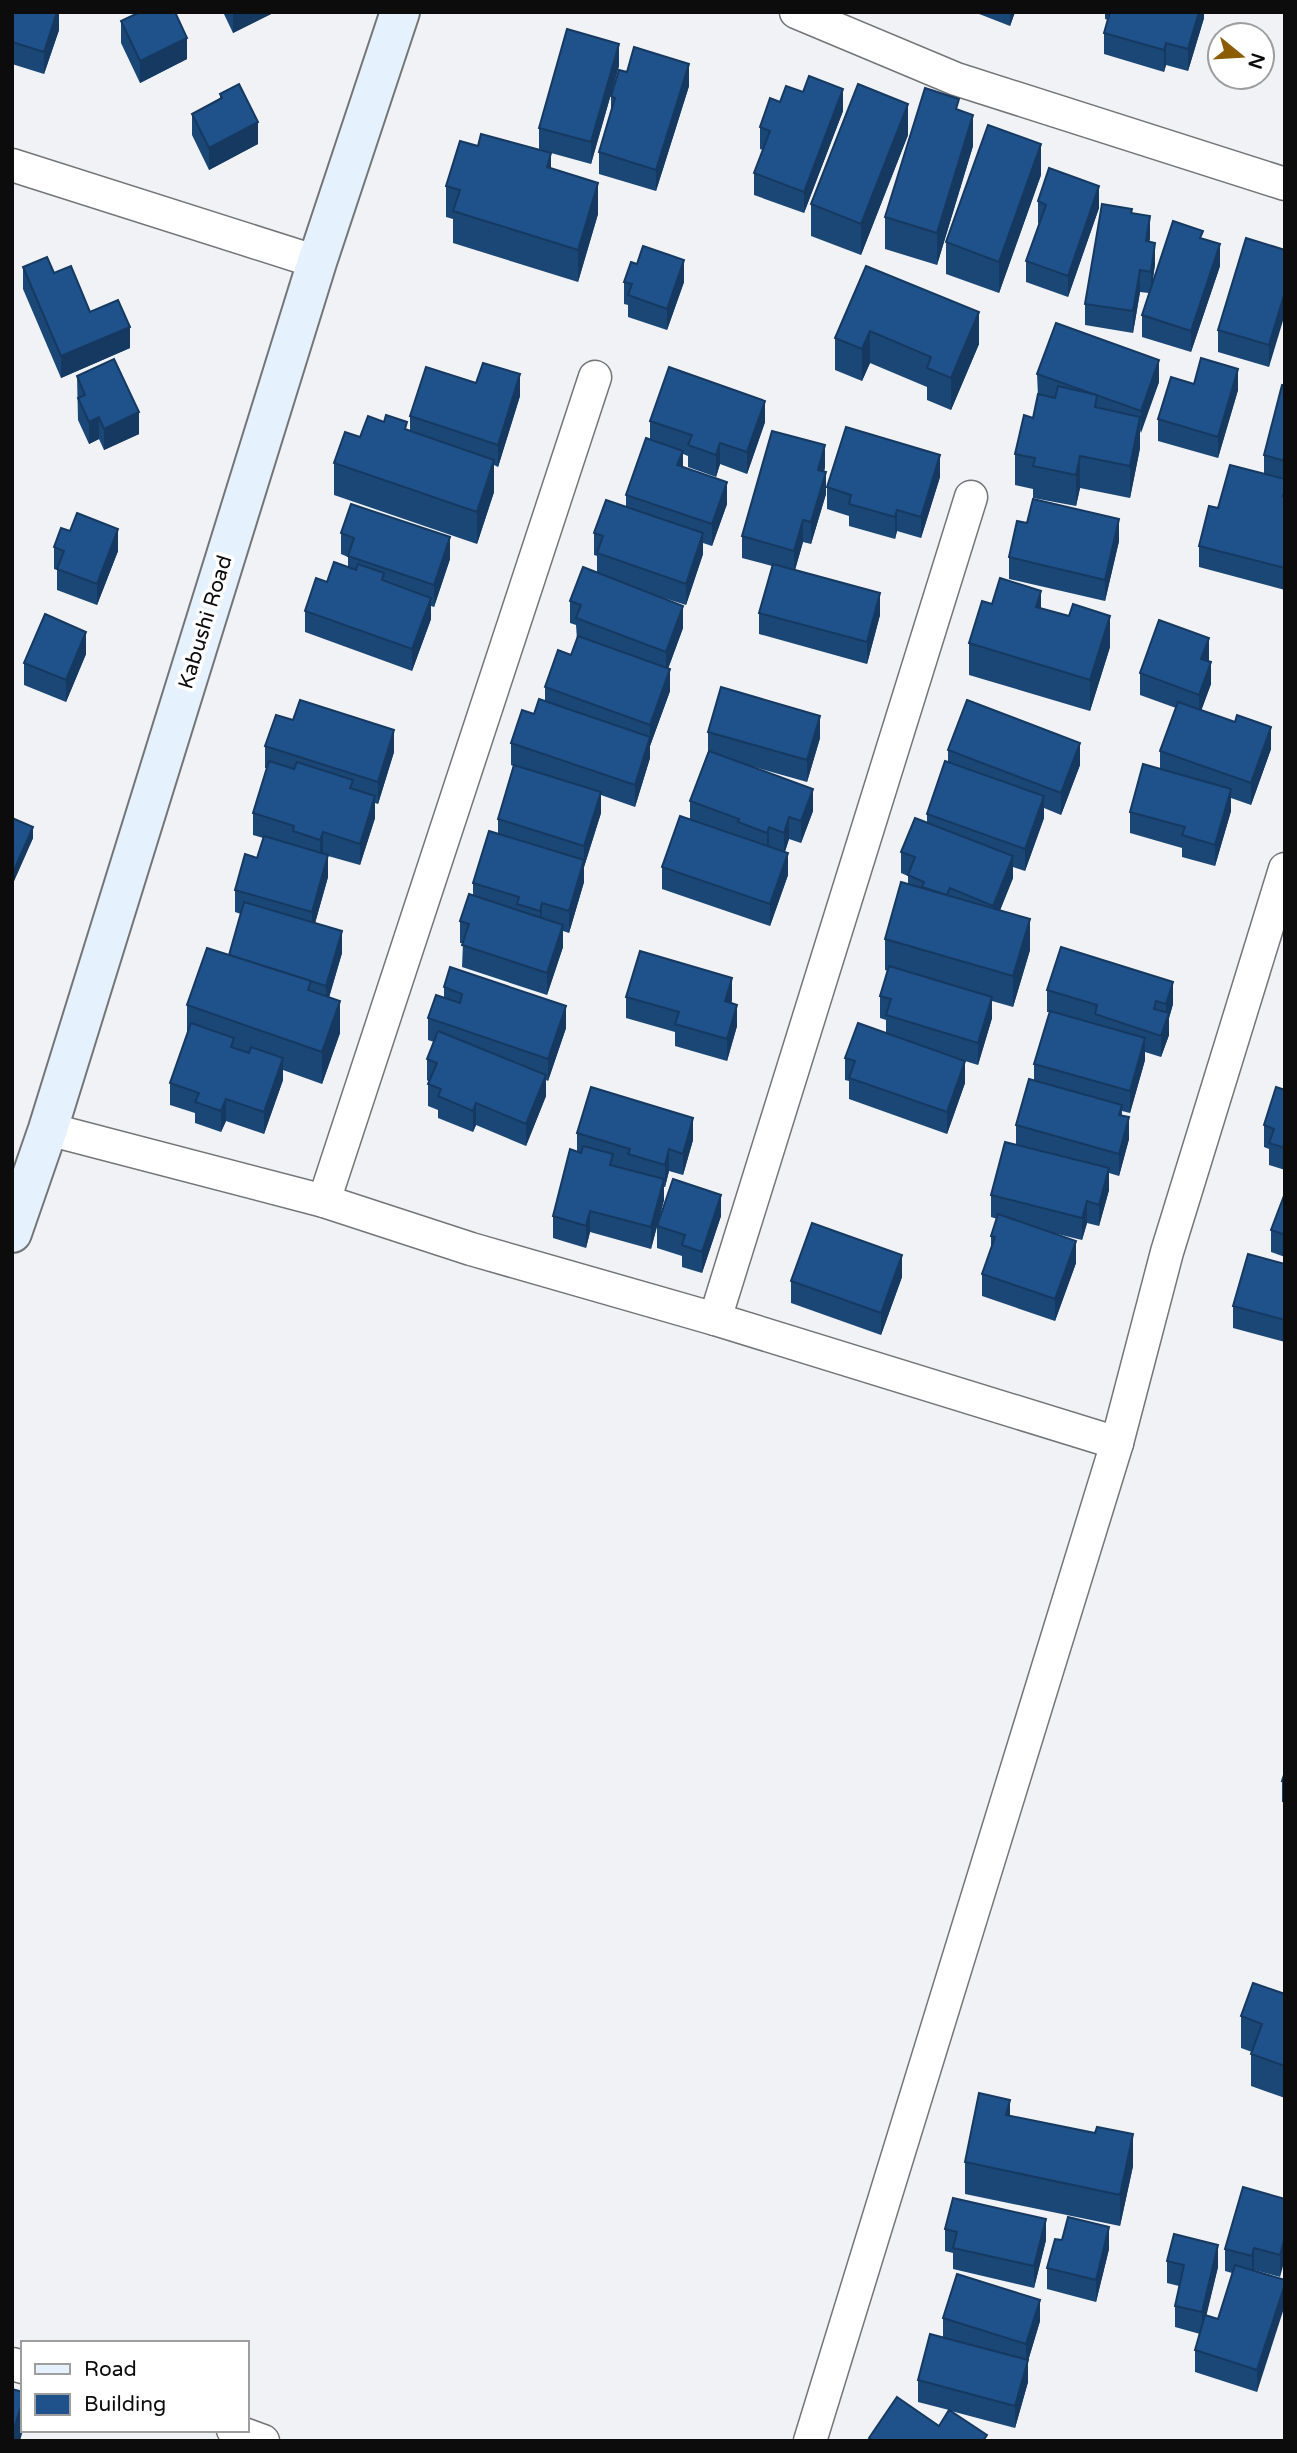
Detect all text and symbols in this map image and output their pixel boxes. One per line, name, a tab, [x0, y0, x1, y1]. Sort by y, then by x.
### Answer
north arrow	[1206, 21, 1276, 91]
text: N	[1243, 50, 1269, 72]
street label: Kabushi Road	[173, 552, 238, 692]
legend	[21, 2341, 248, 2432]
text: Road	[84, 2357, 137, 2382]
text: Building	[84, 2392, 166, 2417]

